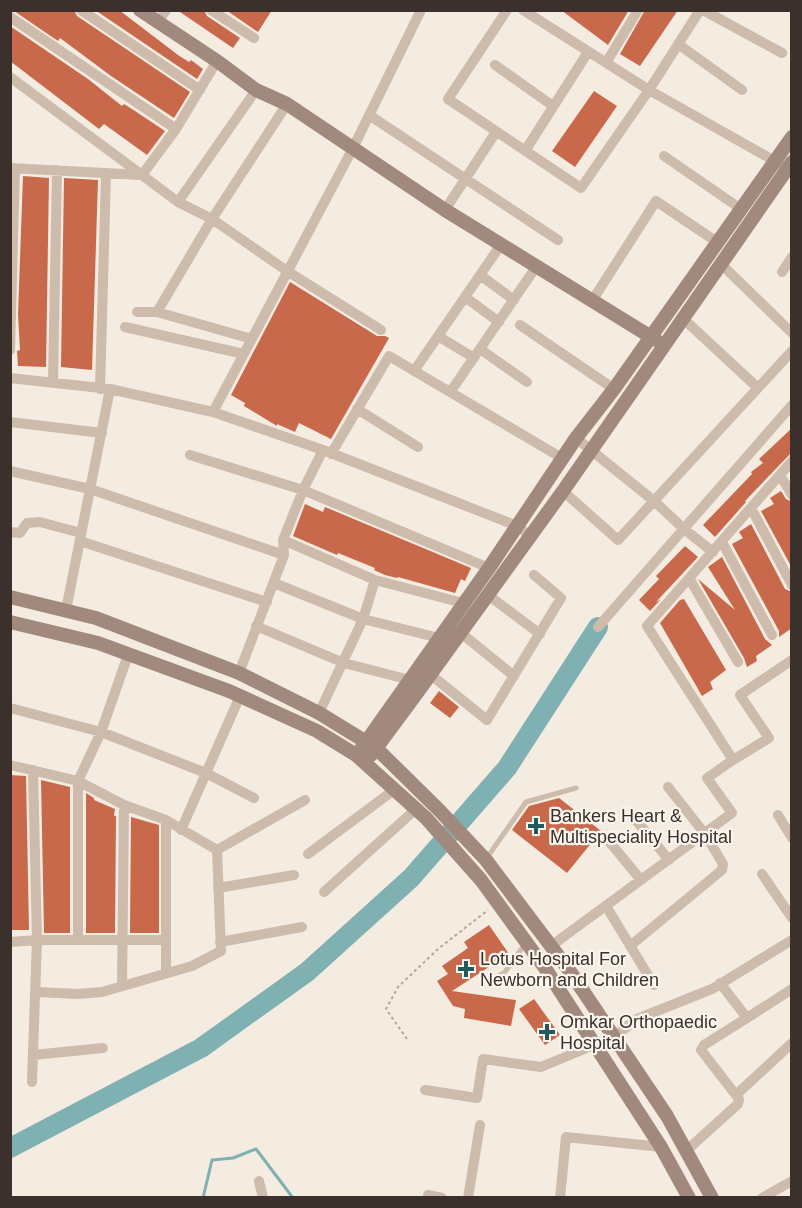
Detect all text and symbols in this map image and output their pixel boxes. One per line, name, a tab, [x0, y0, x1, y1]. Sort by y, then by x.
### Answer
place label: Bankers Heart & Multispeciality Hospital	[550, 806, 732, 847]
marker: Bankers Heart & Multispeciality Hospital	[527, 817, 545, 835]
place label: Lotus Hospital For Newborn and Children	[480, 949, 659, 990]
marker: Lotus Hospital For Newborn and Children	[457, 960, 475, 978]
place label: Omkar Orthopaedic Hospital	[560, 1012, 717, 1053]
marker: Omkar Orthopaedic Hospital	[538, 1023, 556, 1041]

